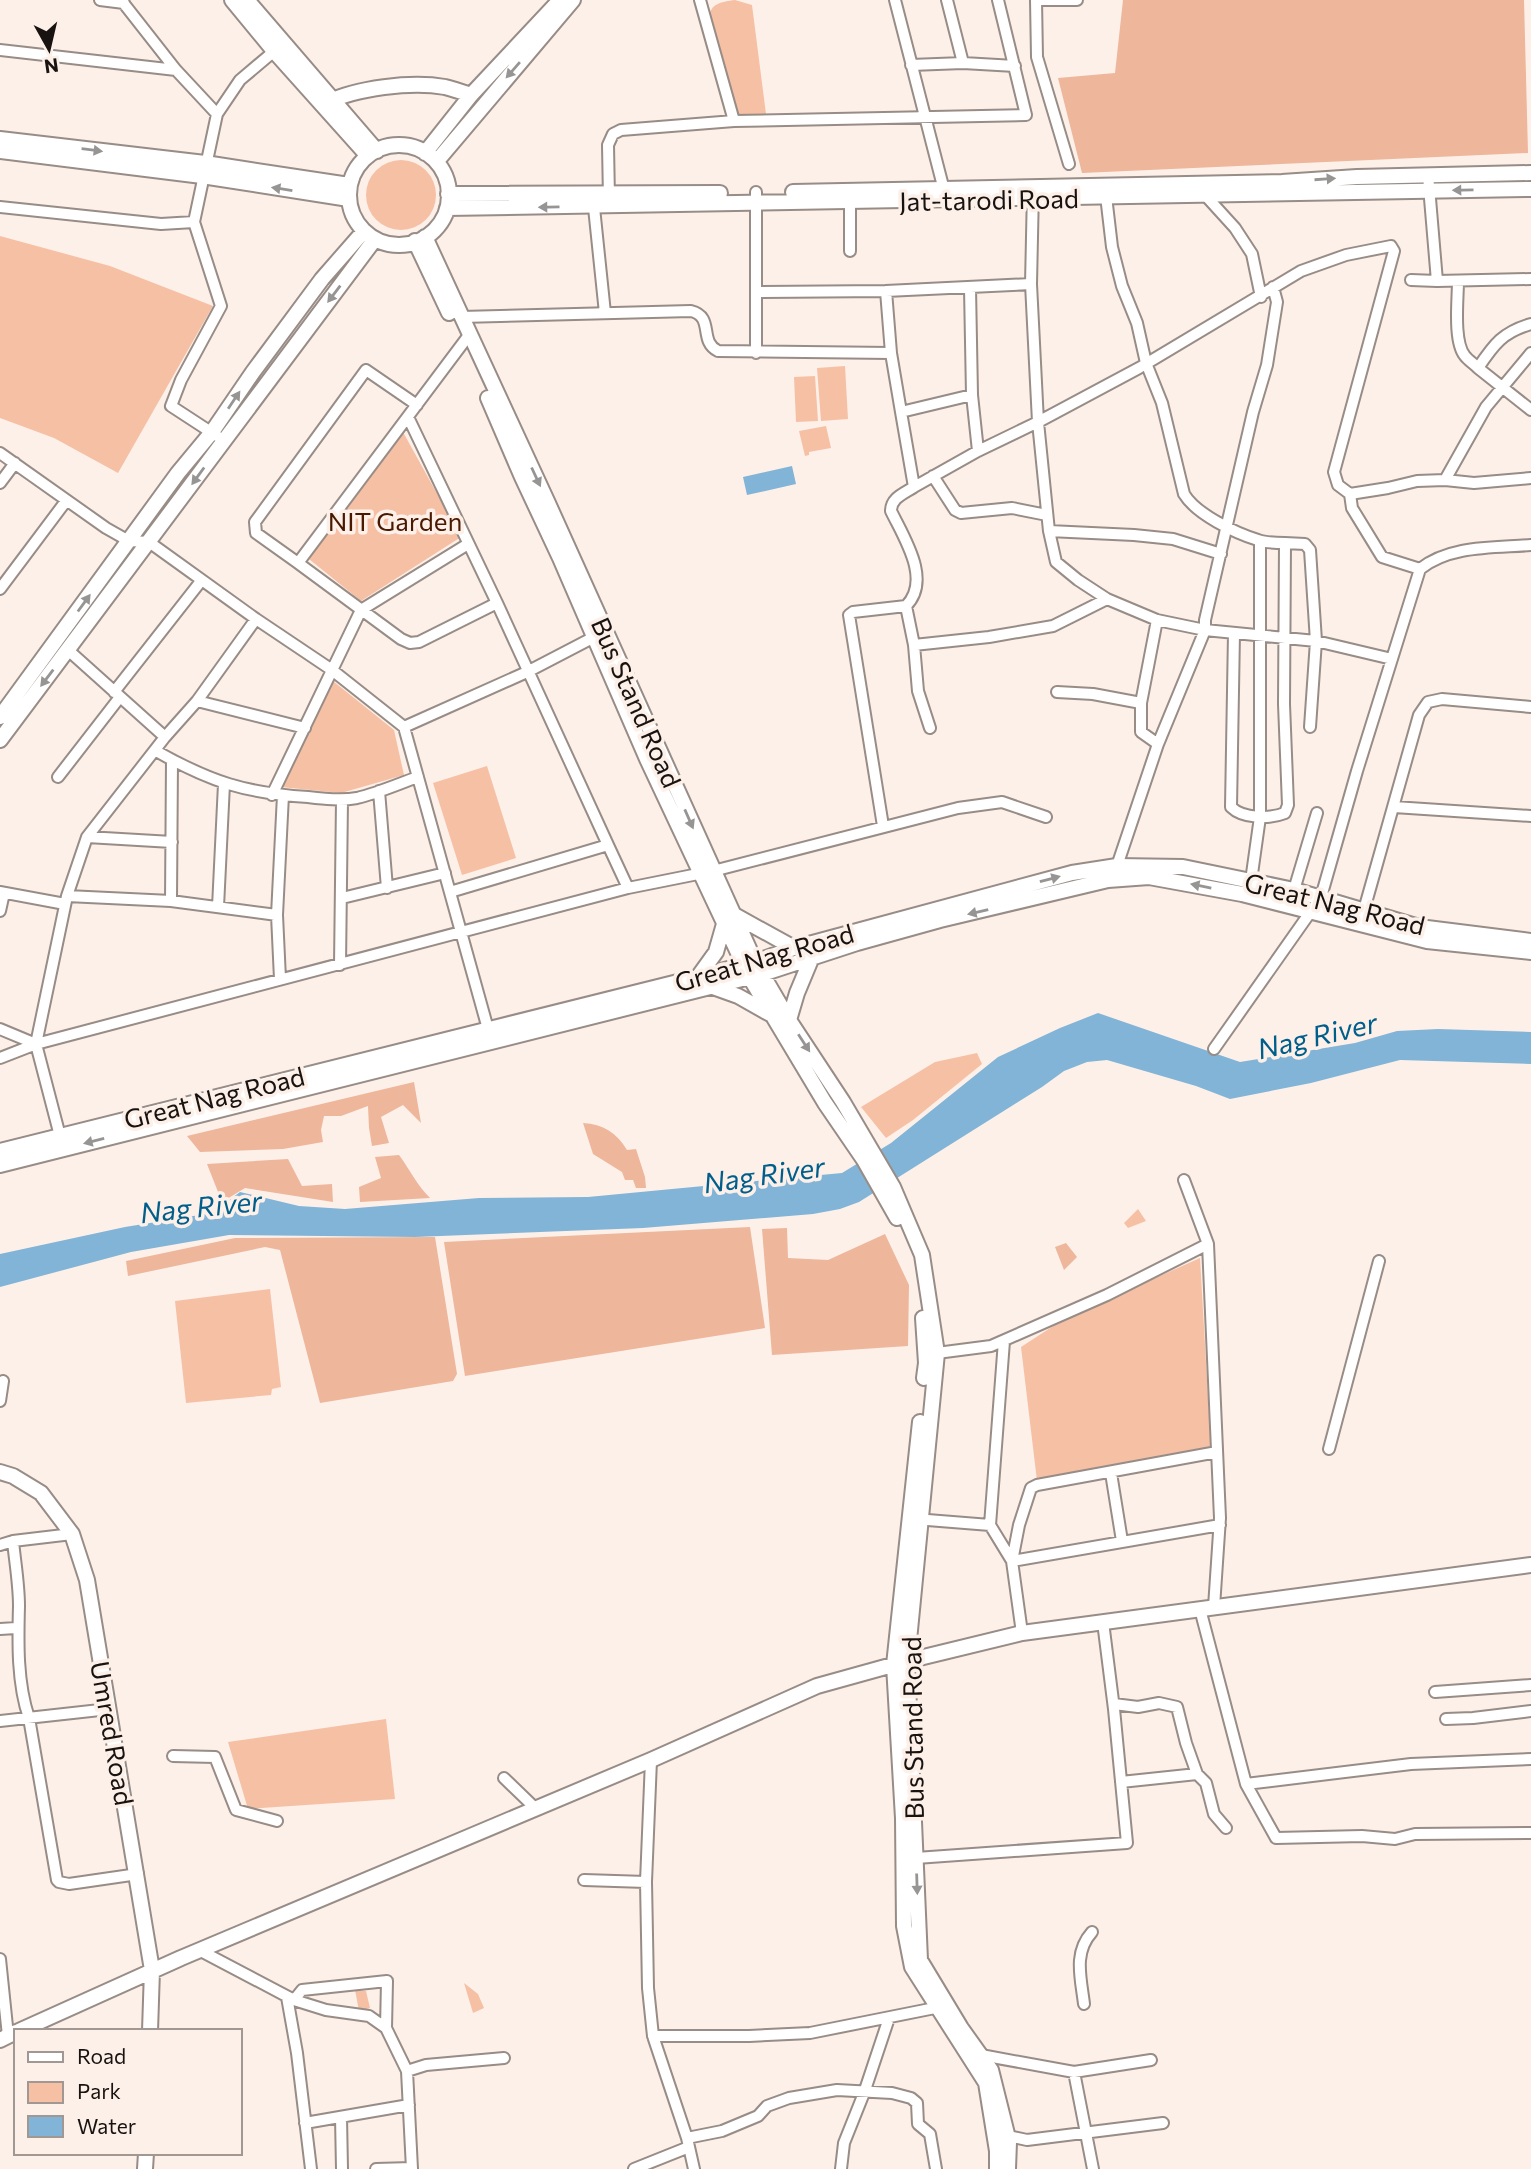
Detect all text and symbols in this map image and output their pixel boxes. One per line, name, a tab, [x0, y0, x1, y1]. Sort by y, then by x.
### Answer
north arrow	[14, 14, 84, 84]
text: N	[43, 54, 60, 79]
one-way arrow	[505, 61, 521, 79]
one-way arrow	[81, 145, 103, 156]
one-way arrow	[1314, 173, 1336, 184]
street label: Jat-tarodi Road	[899, 182, 1079, 216]
one-way arrow	[271, 183, 293, 194]
one-way arrow	[1452, 184, 1474, 196]
one-way arrow	[538, 201, 560, 212]
one-way arrow	[326, 284, 341, 302]
one-way arrow	[227, 390, 240, 410]
one-way arrow	[191, 467, 205, 485]
one-way arrow	[530, 467, 542, 487]
park label: NIT Garden	[328, 505, 462, 536]
one-way arrow	[77, 594, 91, 612]
street label: Bus Stand Road	[586, 612, 688, 792]
one-way arrow	[39, 668, 54, 686]
one-way arrow	[683, 809, 695, 829]
street label: Great Nag Road	[1242, 866, 1428, 940]
one-way arrow	[1040, 873, 1062, 884]
one-way arrow	[1189, 881, 1211, 892]
one-way arrow	[967, 906, 989, 917]
street label: Great Nag Road	[671, 917, 857, 997]
water label: Nag River	[1254, 1004, 1381, 1065]
one-way arrow	[797, 1033, 810, 1052]
street label: Great Nag Road	[121, 1060, 307, 1134]
one-way arrow	[83, 1136, 105, 1147]
water label: Nag River	[701, 1149, 828, 1199]
water label: Nag River	[138, 1183, 264, 1229]
street label: Bus Stand Road	[895, 1636, 929, 1820]
street label: Umred Road	[85, 1658, 141, 1808]
one-way arrow	[911, 1873, 922, 1895]
legend	[14, 2029, 242, 2155]
text: Road	[77, 2043, 126, 2068]
text: Park	[77, 2078, 121, 2103]
text: Water	[77, 2113, 136, 2138]

